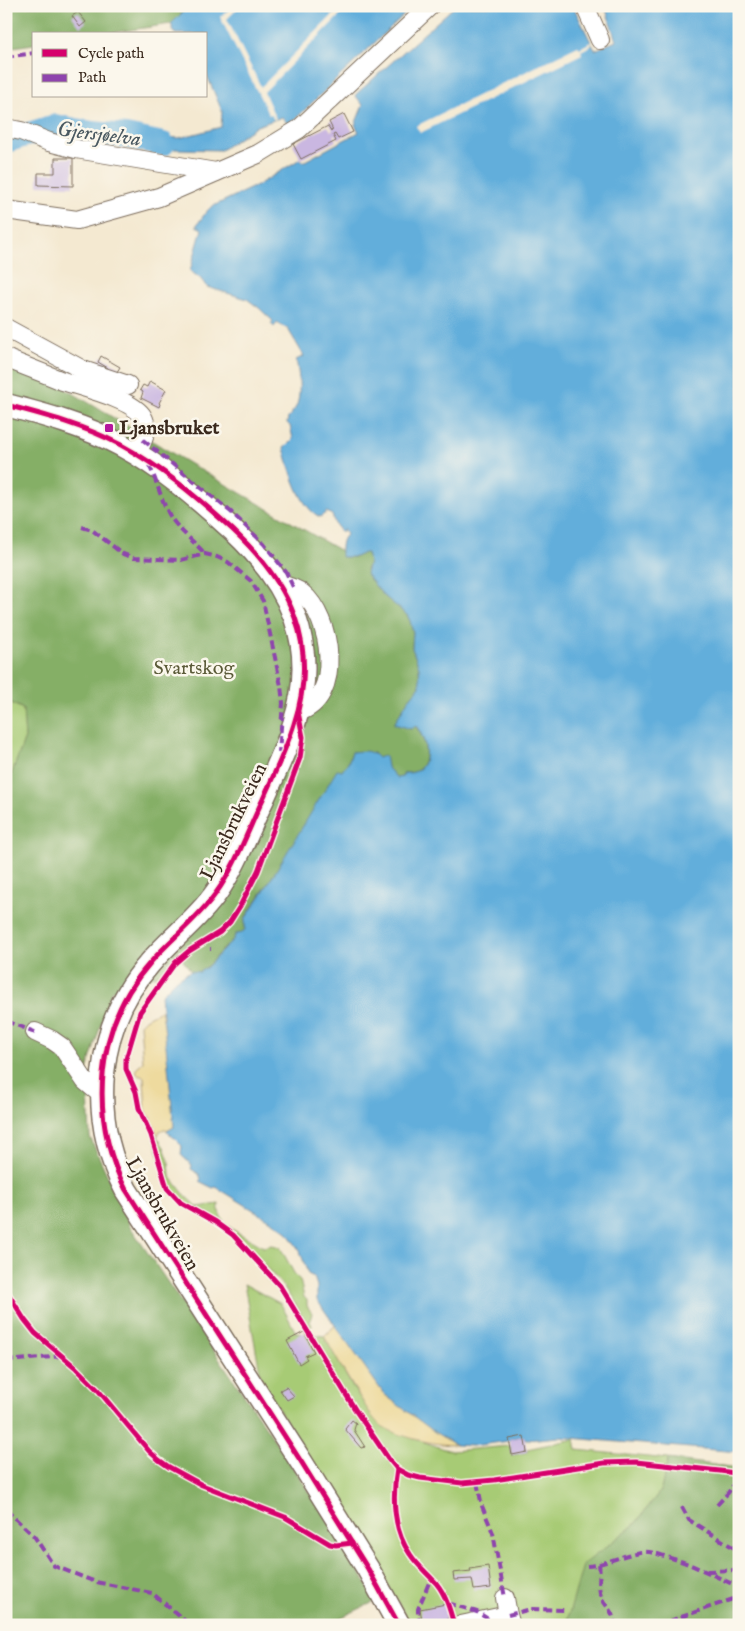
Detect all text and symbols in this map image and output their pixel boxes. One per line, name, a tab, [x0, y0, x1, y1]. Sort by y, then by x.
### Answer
legend	[32, 32, 208, 98]
text: Cycle path	[78, 44, 144, 63]
text: Path	[78, 68, 106, 87]
water label: Gjersjøelva	[56, 116, 142, 154]
place label: Ljansbruket	[119, 416, 219, 441]
marker: Ljansbruket	[103, 422, 115, 434]
park label: Svartskog	[154, 656, 236, 681]
street label: Ljansbrukveien	[195, 759, 273, 885]
street label: Ljansbrukveien	[119, 1153, 205, 1276]

